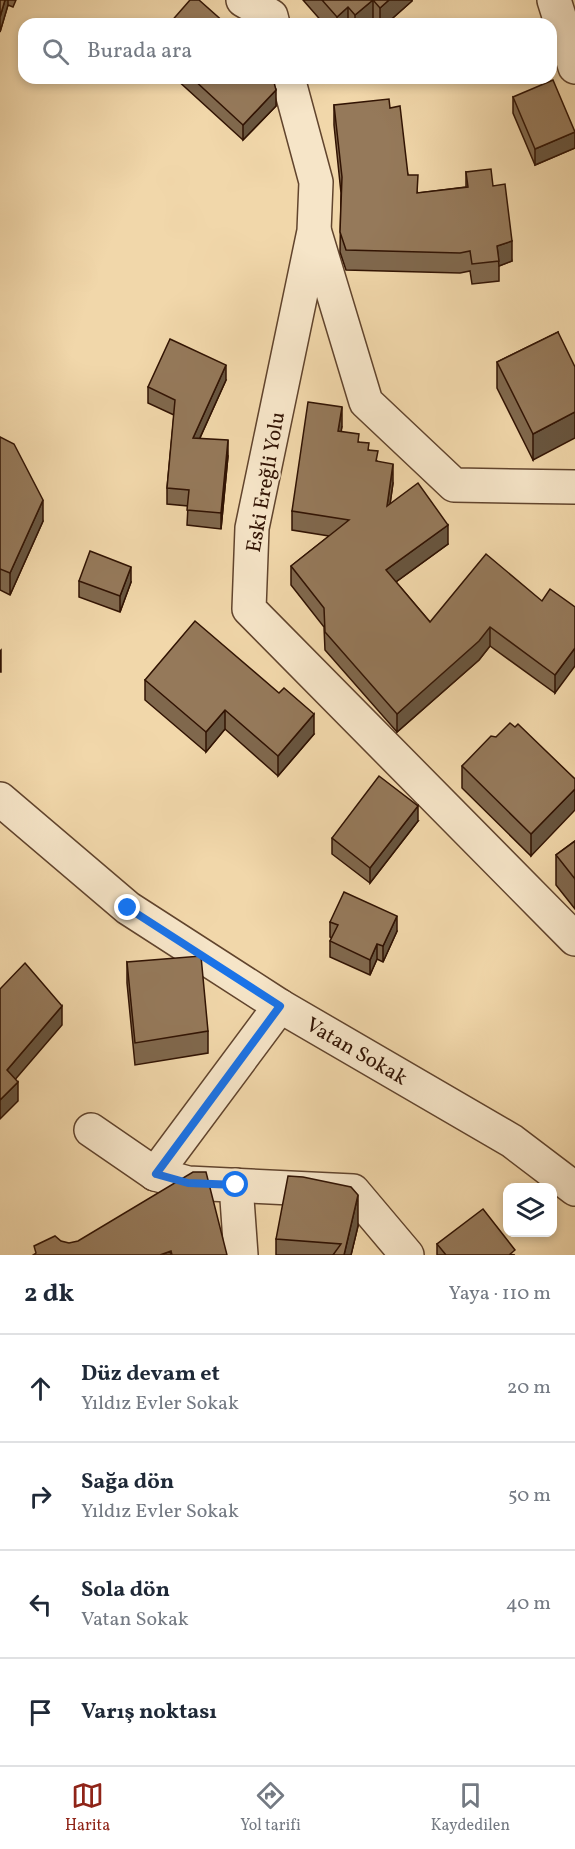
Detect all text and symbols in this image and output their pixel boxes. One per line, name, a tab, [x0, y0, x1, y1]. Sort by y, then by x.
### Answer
search box	[18, 18, 557, 84]
icon: search	[39, 35, 72, 68]
text: Burada ara	[87, 36, 192, 67]
street label: Eski Ereğli Yolu	[240, 410, 293, 555]
route end	[114, 894, 140, 920]
street label: Vatan Sokak	[300, 1011, 413, 1093]
route start	[222, 1171, 248, 1197]
map controls	[503, 1183, 557, 1237]
button: layers	[503, 1183, 557, 1237]
text: 2 dk	[24, 1276, 74, 1312]
text: Yaya · 110 m	[448, 1280, 551, 1308]
text: Düz devam et	[81, 1359, 220, 1390]
icon: ahead	[24, 1372, 57, 1405]
text: 20 m	[507, 1374, 551, 1402]
text: Yıldız Evler Sokak	[81, 1390, 239, 1418]
text: Sağa dön	[81, 1467, 174, 1498]
icon: right	[24, 1480, 57, 1513]
text: 50 m	[508, 1482, 551, 1510]
text: Yıldız Evler Sokak	[81, 1498, 239, 1526]
text: Sola dön	[81, 1575, 170, 1606]
icon: left	[24, 1588, 57, 1621]
text: 40 m	[506, 1590, 551, 1618]
text: Vatan Sokak	[81, 1606, 189, 1634]
icon: arrive	[24, 1696, 57, 1729]
text: Varış noktası	[81, 1697, 217, 1728]
tab: Harita	[65, 1779, 110, 1837]
tab: Yol tarifi	[240, 1779, 301, 1837]
tab: Kaydedilen	[431, 1779, 510, 1837]

